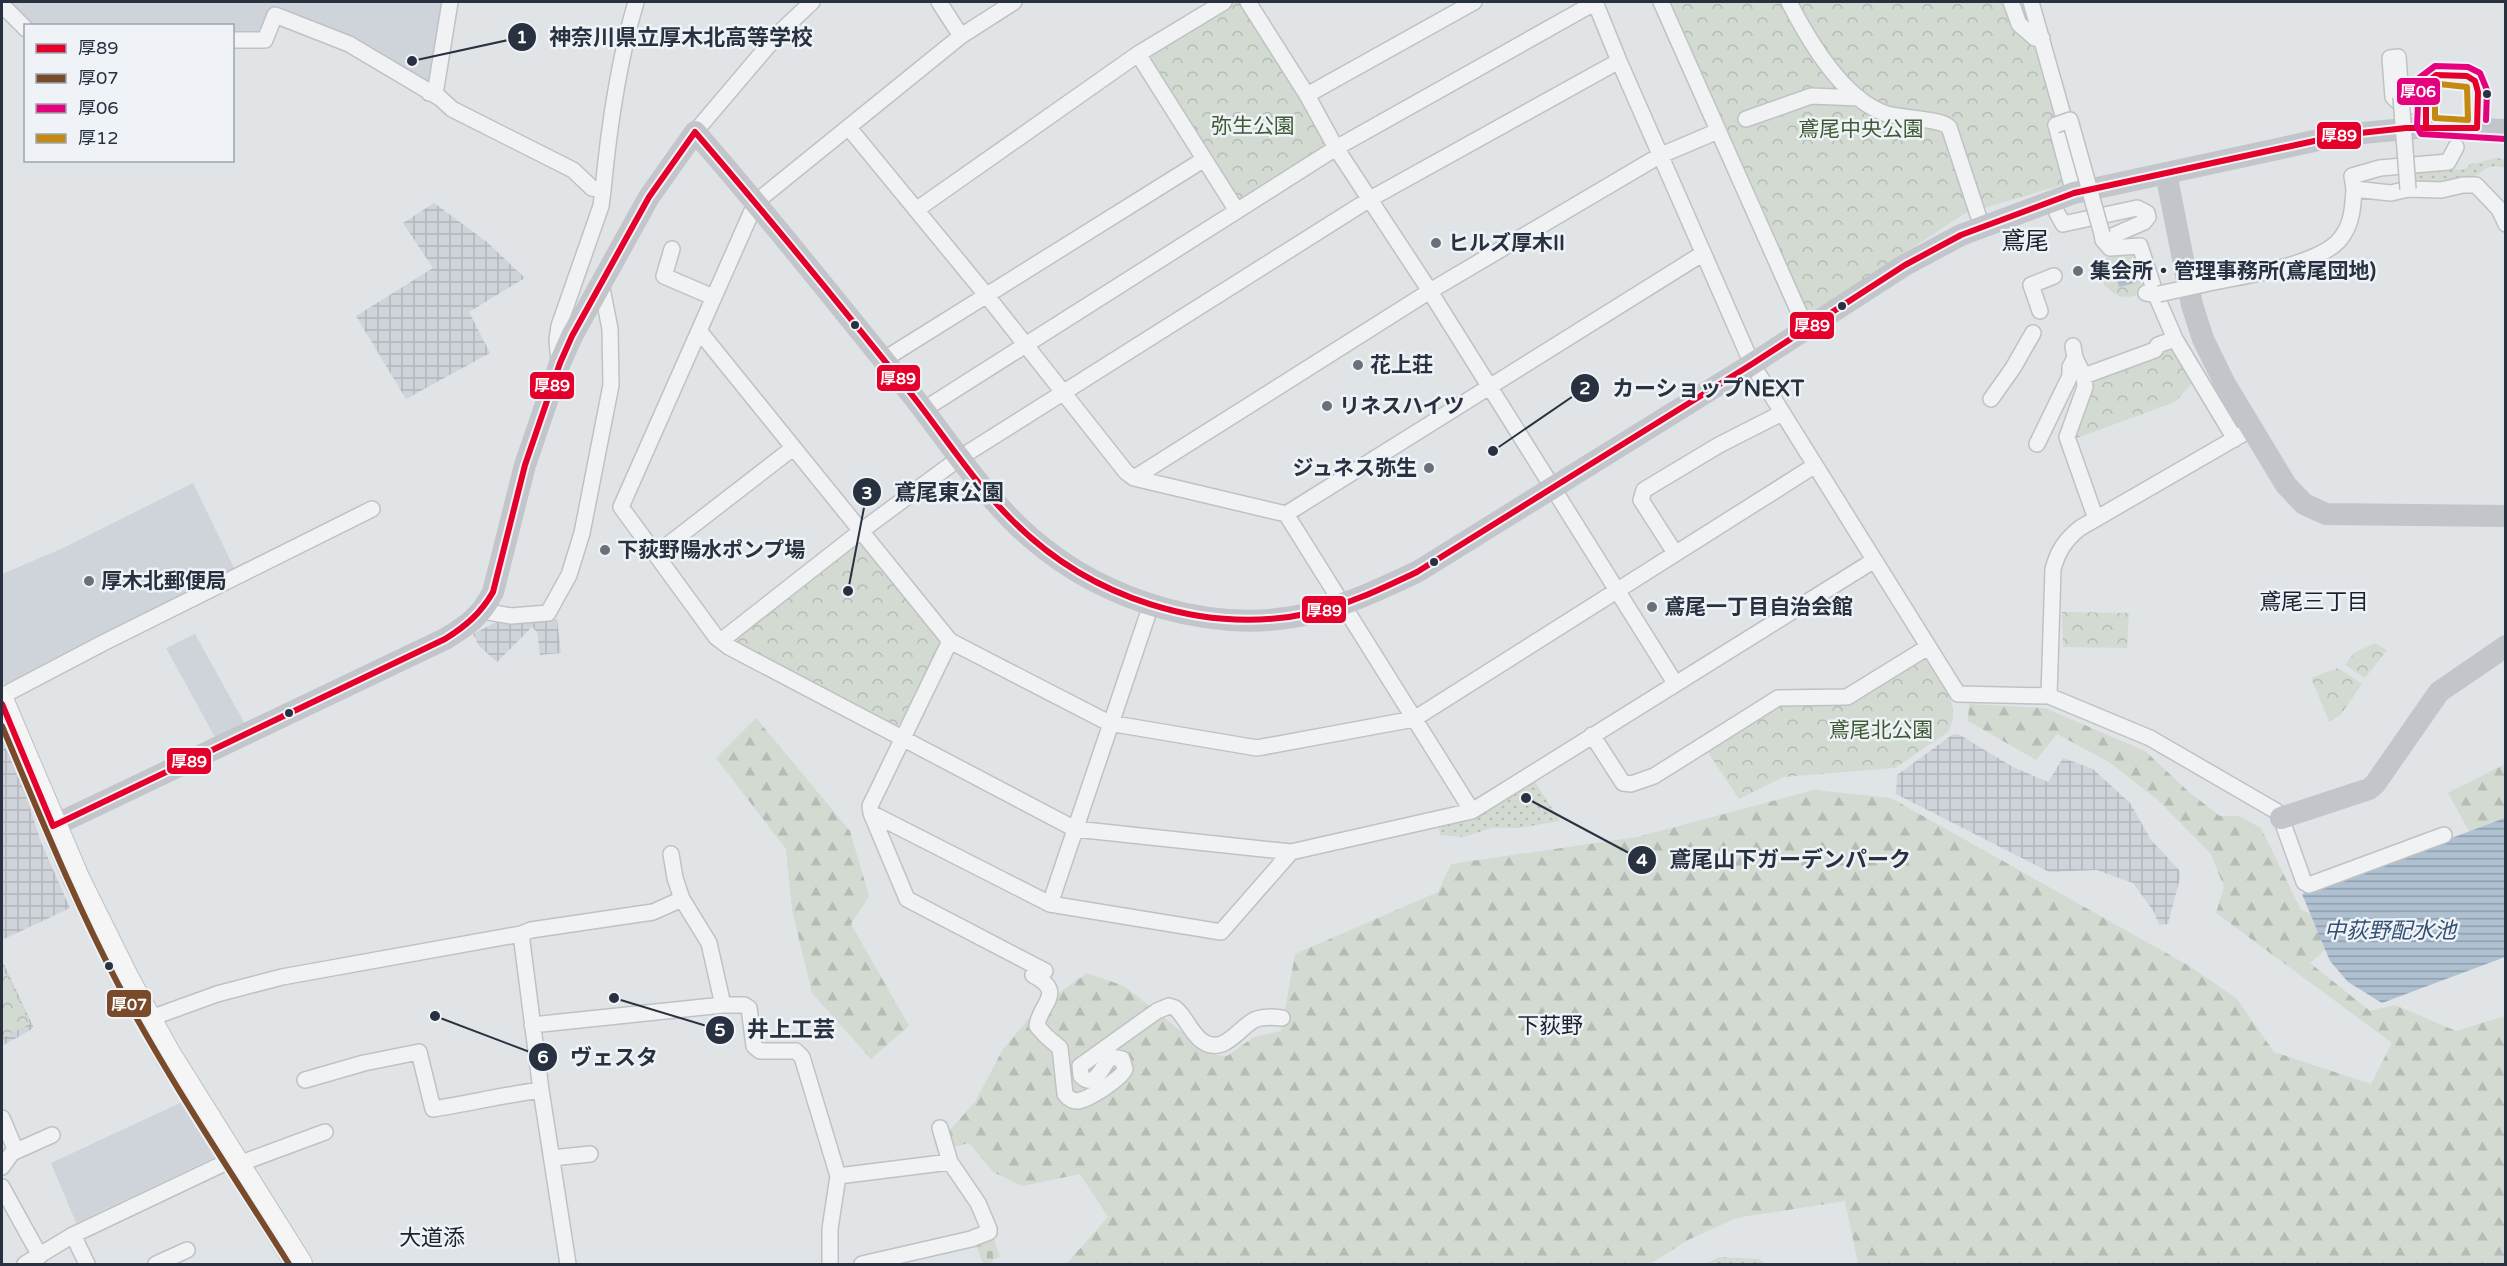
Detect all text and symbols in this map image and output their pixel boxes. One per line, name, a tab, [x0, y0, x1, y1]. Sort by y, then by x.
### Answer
callout: 神奈川県立厚木北高等学校	[507, 17, 825, 57]
legend	[24, 24, 234, 162]
text: 神奈川県立厚木北高等学校	[549, 25, 813, 51]
text: 1	[516, 26, 528, 48]
text: 厚89	[78, 37, 119, 59]
text: 厚07	[78, 67, 119, 89]
line badge: 厚06	[2396, 77, 2441, 106]
text: 厚06	[2400, 82, 2436, 102]
unlabelled marker	[2481, 88, 2493, 100]
text: 厚06	[78, 97, 119, 119]
park label: 弥生公園	[1211, 114, 1295, 139]
park label: 鳶尾中央公園	[1798, 117, 1924, 142]
line badge: 厚89	[2316, 121, 2362, 150]
text: 厚89	[2321, 126, 2357, 146]
text: 厚12	[78, 127, 119, 149]
district label: 鳶尾	[2001, 227, 2049, 256]
place label: ヒルズ厚木II	[1448, 231, 1565, 256]
marker: ヒルズ厚木II	[1429, 236, 1443, 250]
place label: 集会所・管理事務所(鳶尾団地)	[2090, 259, 2376, 284]
marker: 集会所・管理事務所(鳶尾団地)	[2071, 264, 2085, 278]
unlabelled marker	[1836, 300, 1848, 312]
line badge: 厚89	[1789, 311, 1835, 340]
text: 厚89	[1794, 316, 1830, 336]
unlabelled marker	[849, 319, 861, 331]
place label: 花上荘	[1370, 353, 1433, 378]
marker: 花上荘	[1351, 358, 1365, 372]
line badge: 厚89	[876, 364, 921, 392]
callout: カーショップNEXT	[1570, 368, 1817, 408]
text: 厚89	[880, 369, 916, 389]
line badge: 厚89	[529, 371, 575, 400]
text: 厚89	[534, 376, 570, 396]
text: カーショップNEXT	[1612, 376, 1805, 402]
text: 2	[1579, 377, 1591, 399]
place label: リネスハイツ	[1339, 394, 1465, 419]
marker: リネスハイツ	[1320, 399, 1334, 413]
place label: ジュネス弥生	[1292, 456, 1417, 481]
marker: ジュネス弥生	[1422, 461, 1436, 475]
callout: 鳶尾東公園	[852, 472, 1016, 512]
text: 鳶尾東公園	[894, 480, 1004, 506]
text: 3	[861, 482, 873, 504]
place label: 下荻野陽水ポンプ場	[617, 538, 805, 563]
marker: 下荻野陽水ポンプ場	[598, 543, 612, 557]
unlabelled marker	[1428, 556, 1440, 568]
place label: 厚木北郵便局	[101, 569, 227, 594]
marker: 厚木北郵便局	[82, 574, 96, 588]
district label: 鳶尾三丁目	[2259, 589, 2369, 615]
line badge: 厚89	[1301, 595, 1347, 624]
place label: 鳶尾一丁目自治会館	[1664, 595, 1853, 620]
marker: 鳶尾一丁目自治会館	[1645, 600, 1659, 614]
text: 厚89	[1306, 601, 1342, 621]
unlabelled marker	[283, 707, 295, 719]
park label: 鳶尾北公園	[1829, 718, 1934, 743]
line badge: 厚89	[166, 747, 212, 775]
text: 厚89	[171, 752, 207, 772]
callout: 鳶尾山下ガーデンパーク	[1627, 840, 1923, 880]
text: 鳶尾山下ガーデンパーク	[1669, 847, 1911, 873]
text: 4	[1636, 849, 1648, 871]
water label: 中荻野配水池	[2324, 918, 2458, 944]
unlabelled marker	[103, 960, 115, 972]
line badge: 厚07	[106, 989, 152, 1018]
text: 厚07	[111, 995, 147, 1015]
callout: 井上工芸	[705, 1010, 847, 1050]
district label: 下荻野	[1517, 1013, 1583, 1039]
text: 井上工芸	[747, 1017, 835, 1043]
text: 5	[714, 1019, 726, 1041]
callout: ヴェスタ	[528, 1037, 670, 1077]
text: ヴェスタ	[570, 1045, 658, 1071]
text: 6	[537, 1046, 549, 1068]
district label: 大道添	[399, 1225, 465, 1251]

